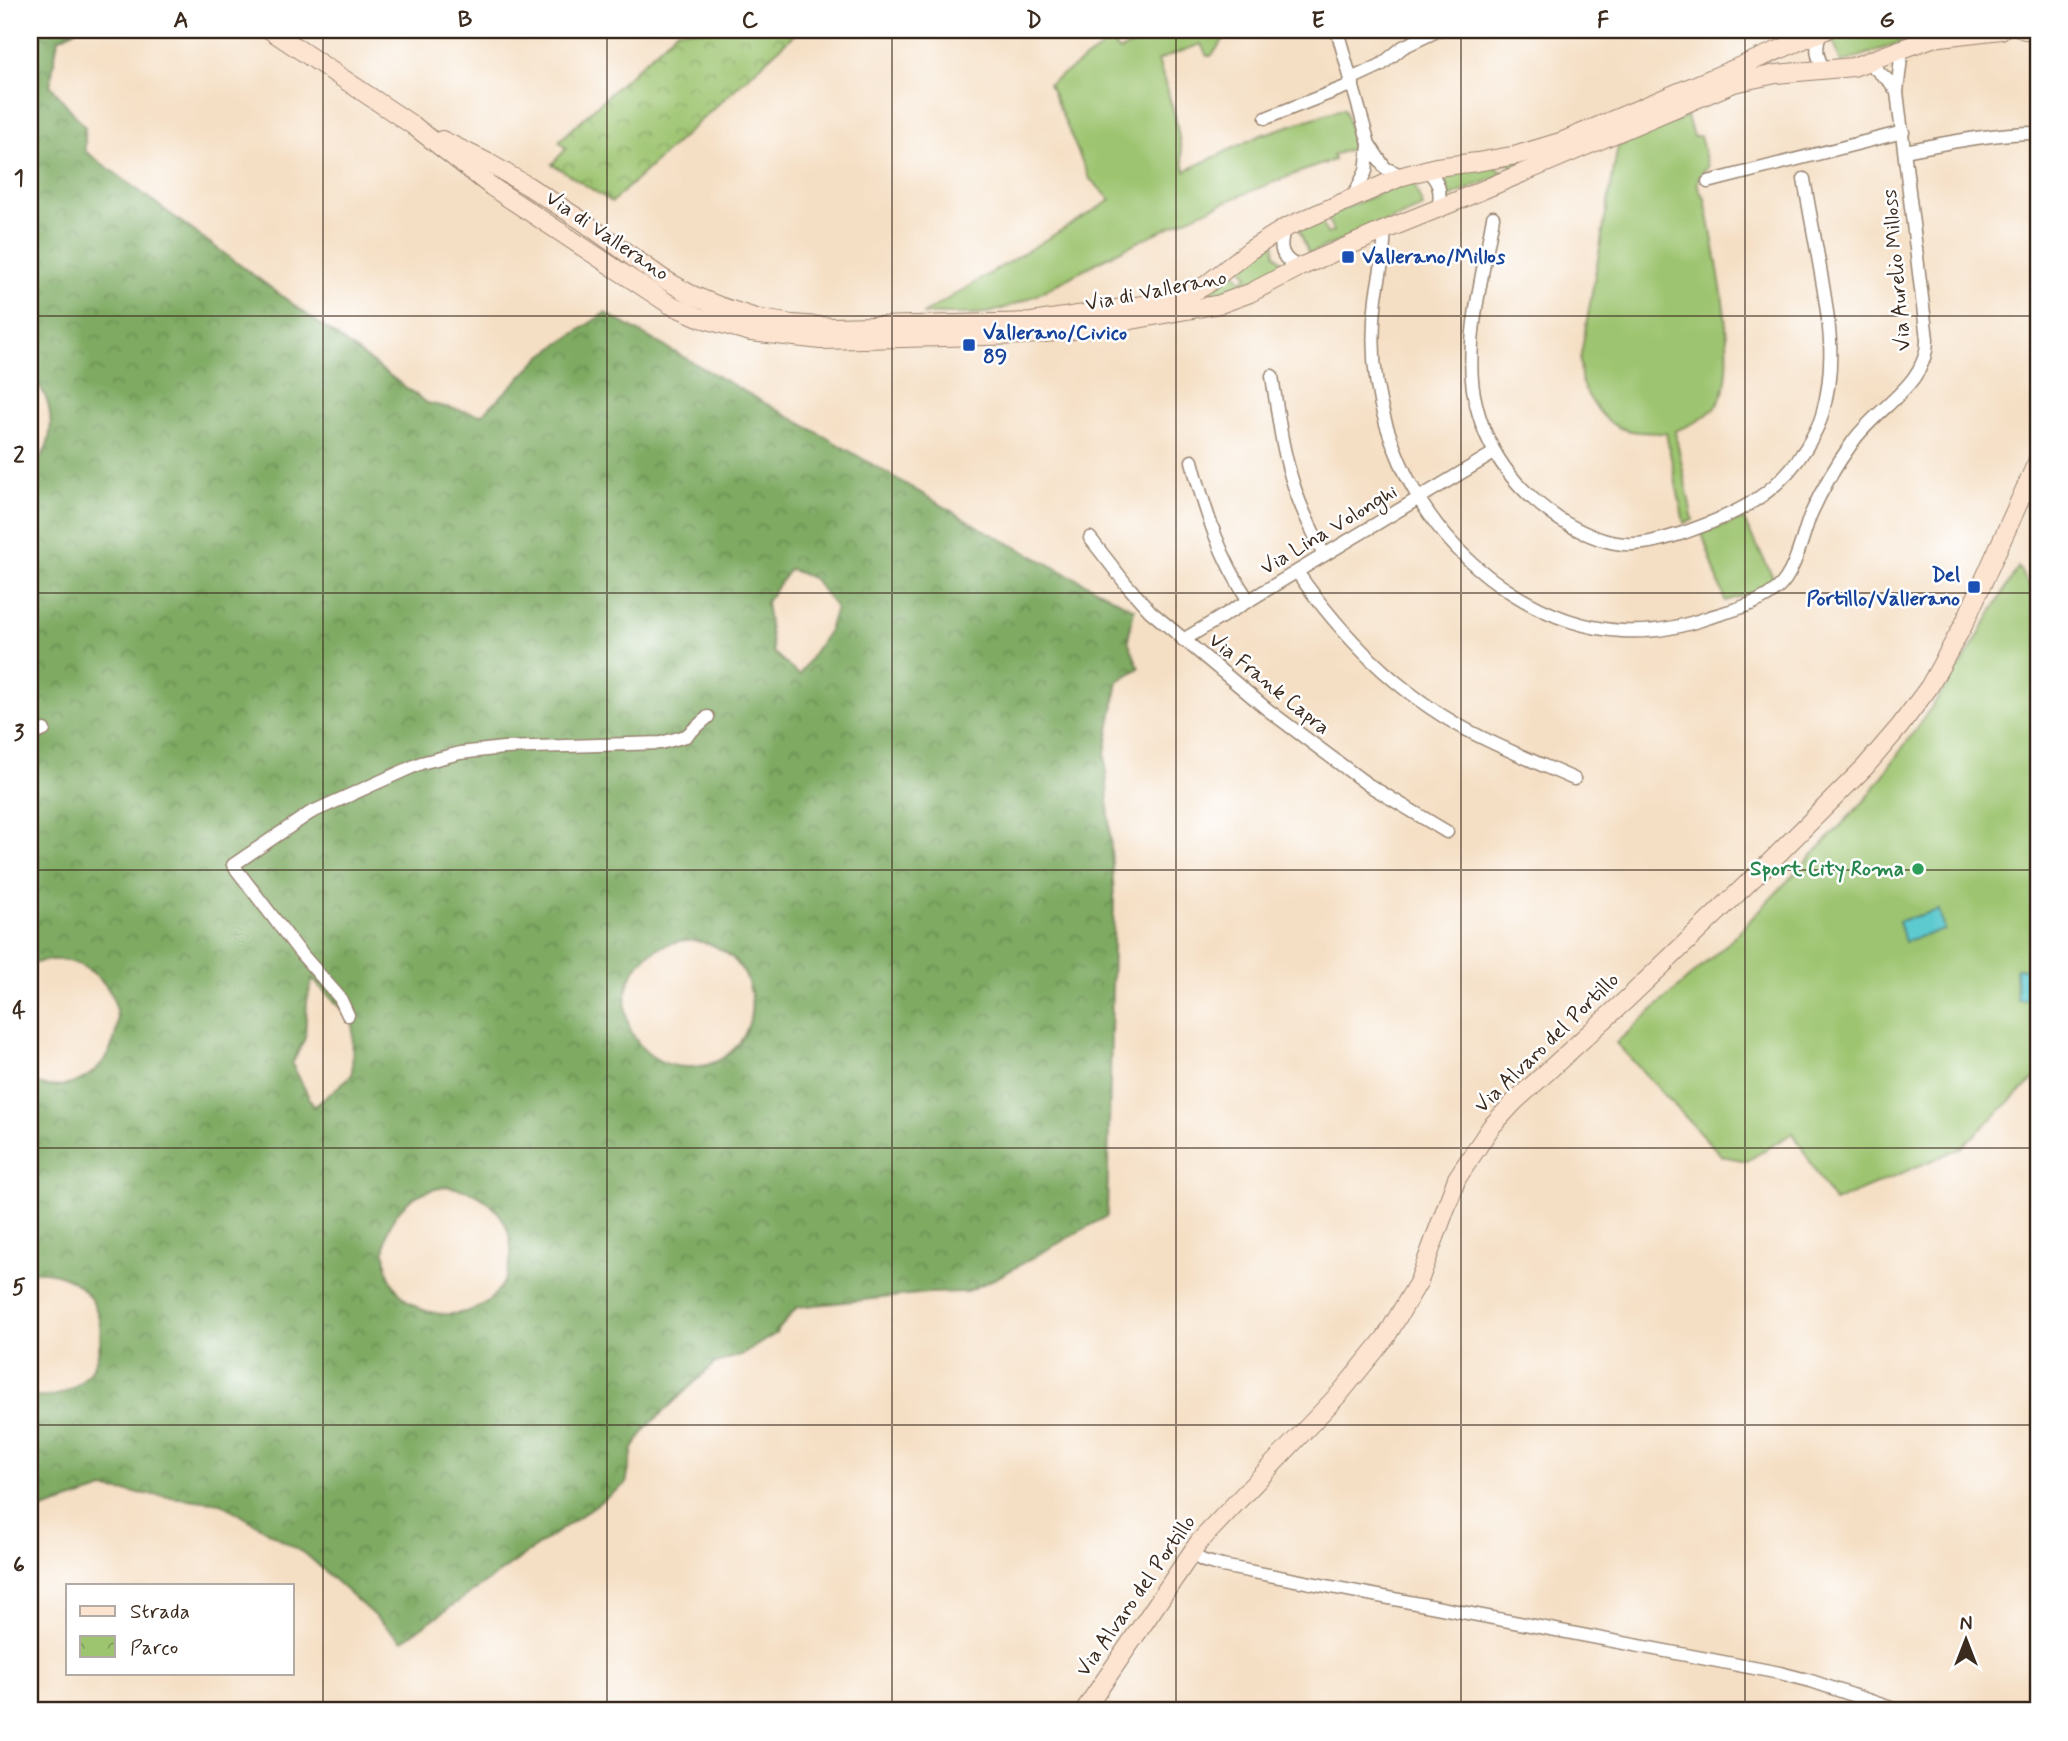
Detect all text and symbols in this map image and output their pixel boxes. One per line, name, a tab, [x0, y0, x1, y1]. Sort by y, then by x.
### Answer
text: A	[173, 6, 189, 36]
text: B	[458, 6, 473, 36]
text: C	[742, 6, 759, 36]
text: D	[1026, 6, 1042, 36]
text: E	[1311, 6, 1325, 36]
text: F	[1597, 6, 1609, 36]
text: G	[1879, 6, 1895, 36]
text: 1	[14, 164, 24, 194]
street label: Via di Vallerano	[540, 184, 674, 288]
street label: Via Aurelio Milloss	[1876, 188, 1918, 352]
place label: Vallerano/Millos	[1362, 243, 1506, 271]
marker: Vallerano/Millos	[1340, 249, 1356, 265]
street label: Via di Vallerano	[1083, 264, 1229, 318]
place label: Vallerano/Civico 89	[983, 319, 1127, 371]
marker: Vallerano/Civico 89	[961, 337, 977, 353]
text: 2	[13, 441, 25, 471]
street label: Via Lina Volonghi	[1255, 478, 1404, 583]
place label: Del Portillo/Vallerano	[1807, 561, 1960, 613]
marker: Del Portillo/Vallerano	[1966, 579, 1982, 595]
street label: Via Frank Capra	[1202, 626, 1336, 742]
text: 3	[14, 719, 25, 749]
place label: Sport City Roma	[1750, 855, 1904, 883]
marker: Sport City Roma	[1910, 861, 1926, 877]
street label: Via Alvaro del Portillo	[1468, 966, 1626, 1120]
text: 4	[12, 996, 26, 1026]
text: 5	[12, 1273, 26, 1303]
street label: Via Alvaro del Portillo	[1070, 1510, 1202, 1682]
text: 6	[13, 1551, 25, 1581]
legend	[66, 1584, 294, 1674]
text: Strada	[130, 1598, 190, 1626]
north arrow	[1932, 1604, 2002, 1674]
text: N	[1960, 1612, 1972, 1637]
text: Parco	[130, 1634, 178, 1662]

